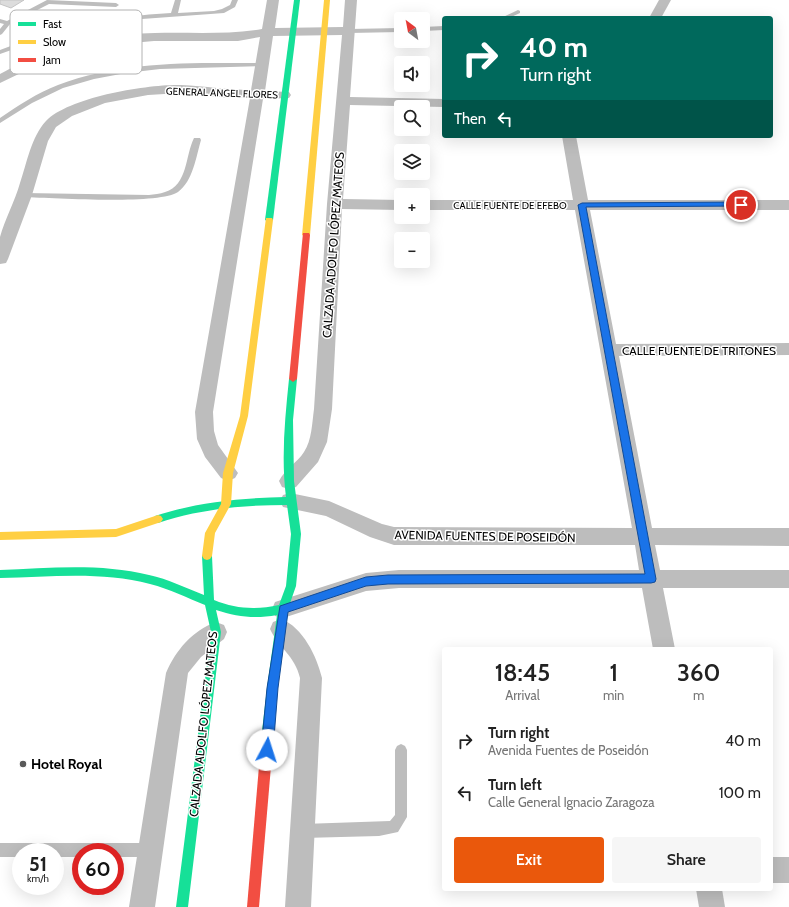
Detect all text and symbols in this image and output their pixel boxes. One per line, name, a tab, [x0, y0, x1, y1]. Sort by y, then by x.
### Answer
legend	[10, 10, 142, 74]
north arrow	[394, 12, 430, 48]
map controls	[394, 12, 430, 268]
text: Fast	[43, 17, 62, 31]
text: 40 m	[520, 30, 588, 64]
icon: right	[454, 32, 506, 84]
text: Slow	[43, 35, 66, 49]
text: Jam	[42, 53, 61, 67]
button: sound	[394, 56, 430, 92]
text: Turn right	[520, 64, 591, 86]
street label: GENERAL ANGEL FLORES	[166, 85, 278, 101]
button: search	[394, 100, 430, 136]
icon: left	[494, 108, 516, 130]
text: Then	[454, 110, 486, 128]
button: layers	[394, 144, 430, 180]
street label: CALZADA ADOLFO LÓPEZ MATEOS	[319, 152, 347, 338]
button: +	[394, 188, 430, 224]
pin	[724, 188, 758, 222]
icon: arrive	[730, 194, 752, 216]
street label: CALLE FUENTE DE EFEBO	[453, 199, 567, 212]
button: −	[394, 232, 430, 268]
street label: CALLE FUENTE DE TRITONES	[622, 343, 776, 358]
street label: AVENIDA FUENTES DE POSEIDÓN	[394, 527, 576, 545]
street label: CALZADA ADOLFO LÓPEZ MATEOS	[186, 631, 220, 817]
text: 18:45	[495, 658, 550, 687]
text: 1	[609, 658, 618, 687]
text: 360	[677, 658, 720, 687]
text: Arrival	[505, 687, 540, 703]
text: min	[603, 687, 624, 703]
text: m	[693, 687, 704, 703]
text: Turn right	[488, 724, 549, 742]
position arrow	[246, 729, 288, 771]
icon: right	[454, 730, 476, 752]
text: 40 m	[725, 732, 761, 750]
text: Avenida Fuentes de Poseidón	[488, 742, 649, 758]
place label: Hotel Royal	[31, 755, 102, 773]
marker: Hotel Royal	[18, 759, 28, 769]
text: Turn left	[488, 776, 542, 794]
icon: left	[454, 782, 476, 804]
text: 100 m	[719, 784, 761, 802]
text: Calle General Ignacio Zaragoza	[488, 794, 655, 810]
button: Exit	[454, 837, 604, 883]
button: Share	[612, 837, 761, 883]
speed limit sign: 60	[72, 843, 124, 895]
text: 51	[29, 852, 47, 876]
text: km/h	[27, 872, 49, 885]

